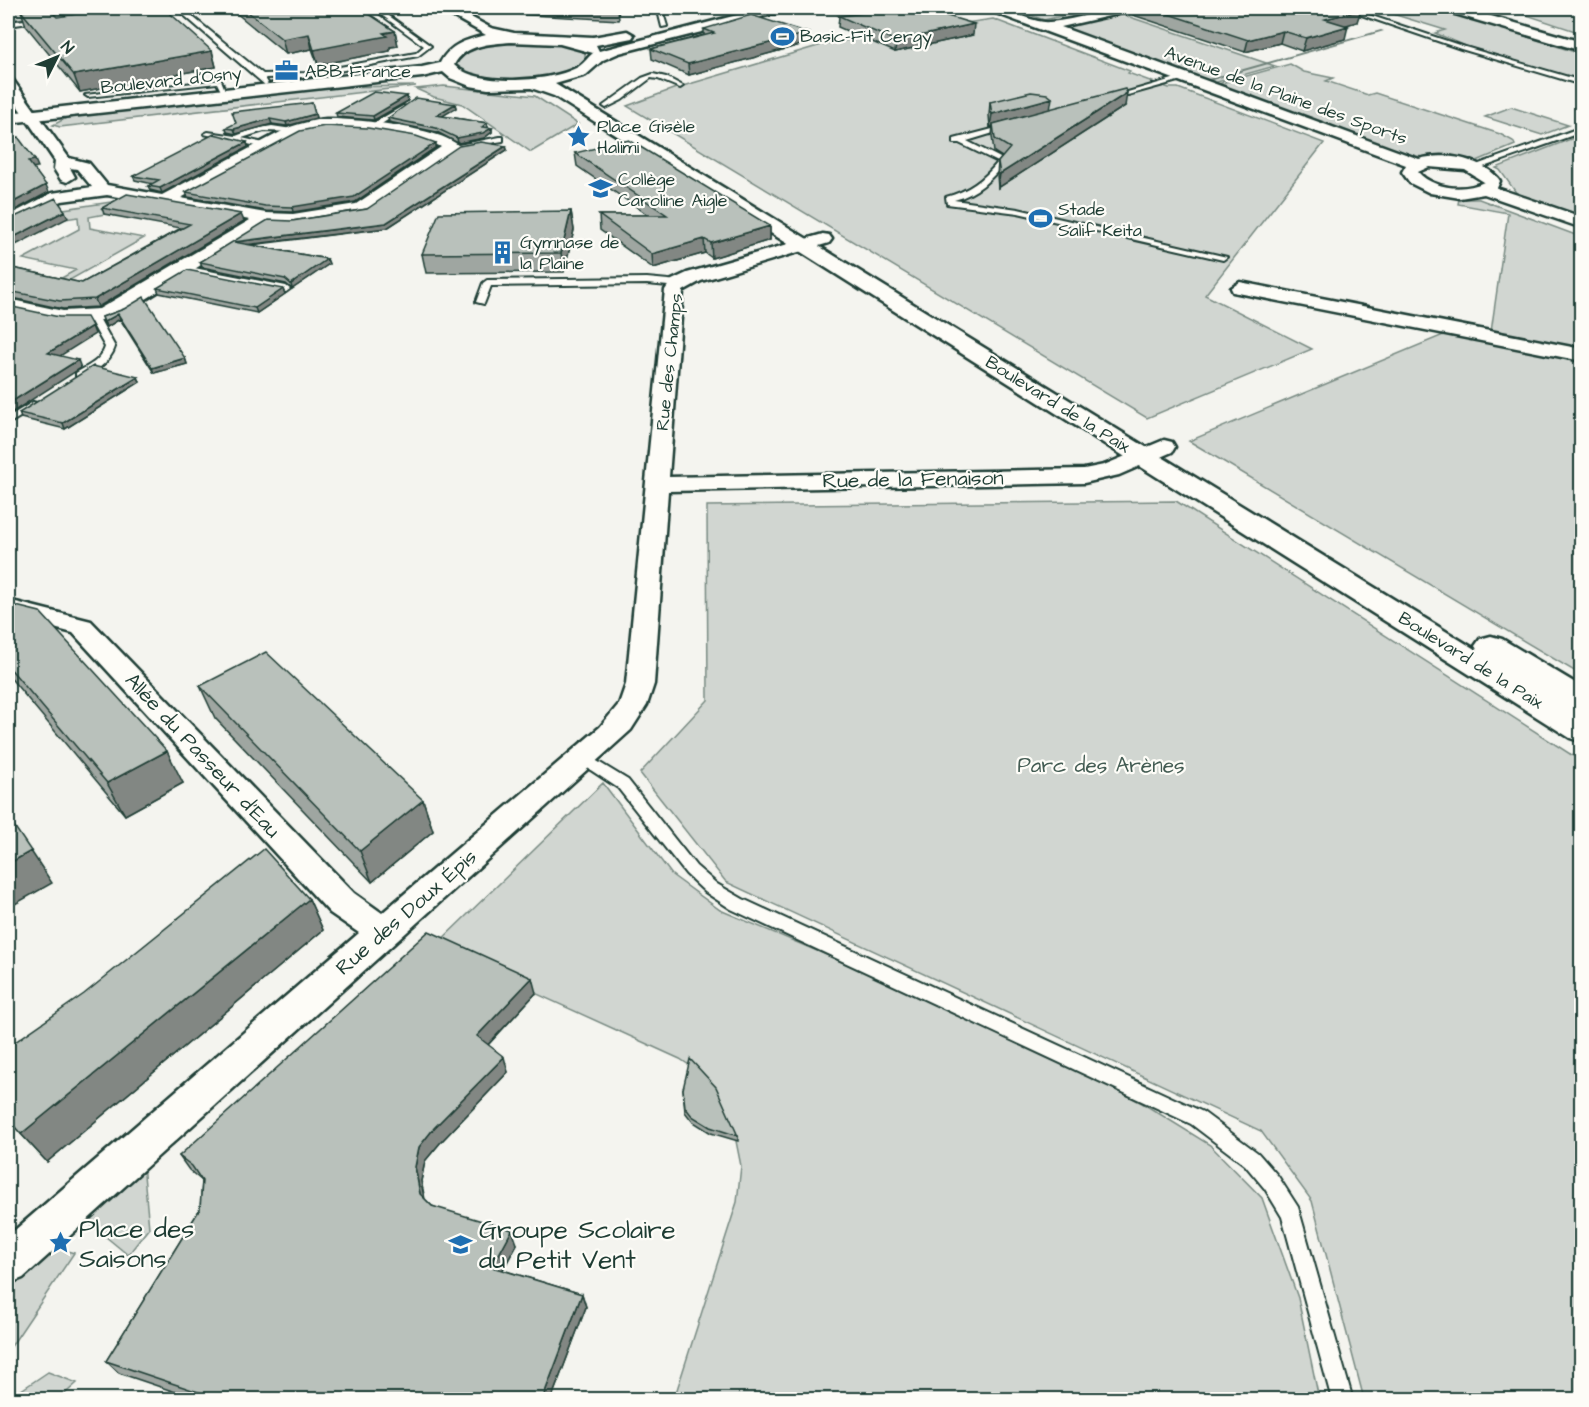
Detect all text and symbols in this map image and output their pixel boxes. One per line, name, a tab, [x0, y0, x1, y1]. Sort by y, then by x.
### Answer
sports icon: Basic-Fit Cergy	[769, 23, 795, 49]
place label: Basic-Fit Cergy	[800, 24, 932, 50]
north arrow	[27, 27, 87, 87]
text: N	[56, 36, 79, 59]
street label: Avenue de la Plaine des Sports	[1161, 40, 1411, 151]
office icon: ABB France	[274, 58, 300, 84]
place label: ABB France	[305, 59, 411, 84]
street label: Boulevard d'Osny	[99, 61, 243, 101]
place label: Place Gisèle Halimi	[597, 114, 696, 160]
place icon: Place Gisèle Halimi	[566, 123, 592, 149]
place label: Collège Caroline Aigle	[618, 167, 728, 214]
school or university icon: Collège Caroline Aigle	[587, 176, 613, 202]
place label: Stade Salif Keita	[1058, 197, 1142, 243]
sports icon: Stade Salif Keita	[1027, 206, 1053, 232]
place label: Gymnase de la Plaine	[520, 230, 620, 276]
building icon: Gymnase de la Plaine	[489, 239, 515, 265]
street label: Rue des Champs	[650, 292, 689, 432]
street label: Boulevard de la Paix	[980, 350, 1135, 459]
street label: Rue de la Fenaison	[822, 463, 1004, 496]
street label: Boulevard de la Paix	[1393, 606, 1548, 715]
street label: Allée du Passeur d'Eau	[118, 666, 287, 845]
park label: Parc des Arènes	[1017, 751, 1185, 780]
street label: Rue des Doux Épis	[329, 843, 484, 983]
place label: Place des Saisons	[79, 1211, 194, 1277]
place label: Groupe Scolaire du Petit Vent	[479, 1212, 676, 1278]
place icon: Place des Saisons	[48, 1230, 74, 1256]
school or university icon: Groupe Scolaire du Petit Vent	[448, 1231, 474, 1257]

